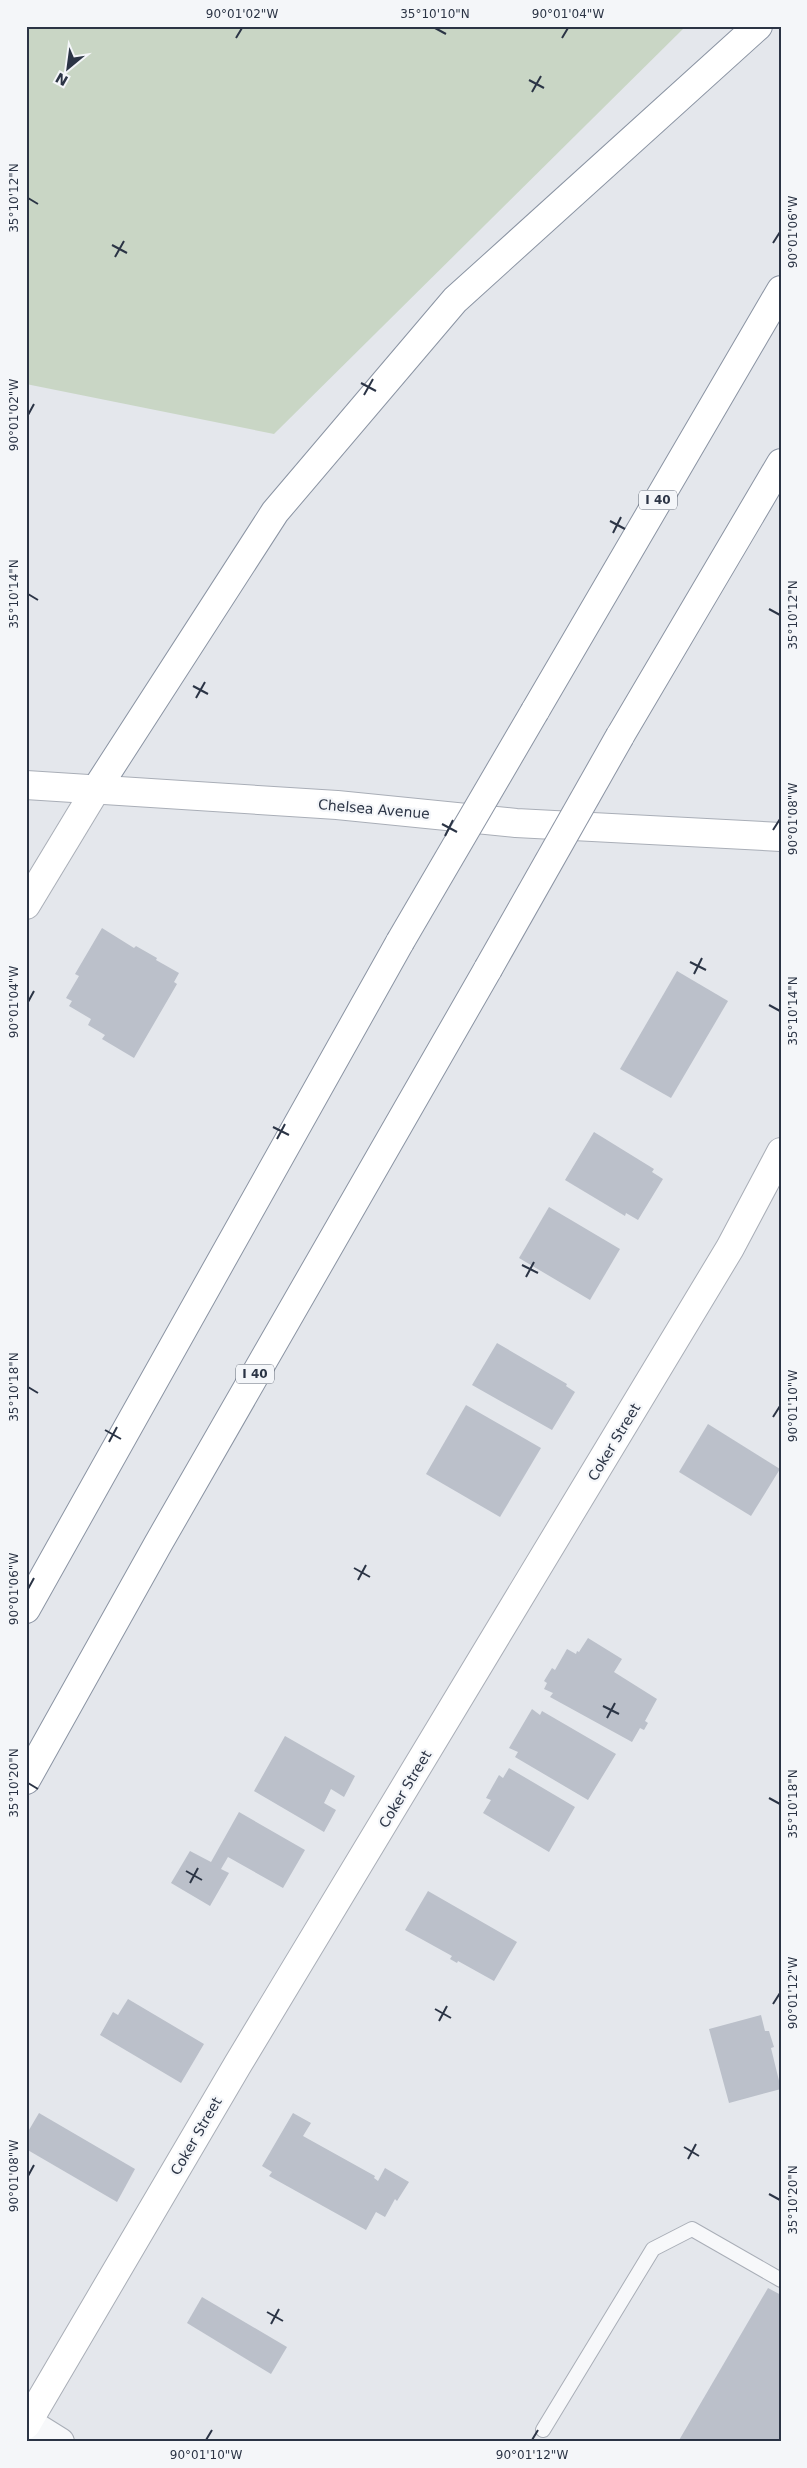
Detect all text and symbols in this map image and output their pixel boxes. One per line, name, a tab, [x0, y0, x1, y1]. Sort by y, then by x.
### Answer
text: 90°01'02"W	[206, 7, 278, 21]
text: 35°10'10"N	[400, 7, 470, 21]
text: 90°01'04"W	[532, 7, 604, 21]
north arrow	[42, 42, 92, 92]
text: N	[53, 70, 71, 89]
text: 35°10'12"N	[7, 163, 21, 233]
text: 90°01'06"W	[786, 196, 800, 268]
text: 90°01'02"W	[7, 379, 21, 451]
road number: I 40	[639, 490, 677, 510]
text: 35°10'14"N	[7, 559, 21, 629]
text: 35°10'12"N	[786, 580, 800, 650]
text: 90°01'08"W	[786, 783, 800, 855]
street label: Chelsea Avenue	[317, 796, 431, 822]
text: 90°01'04"W	[7, 966, 21, 1038]
text: 35°10'14"N	[786, 976, 800, 1046]
text: 35°10'18"N	[7, 1352, 21, 1422]
road number: I 40	[236, 1365, 274, 1384]
text: 90°01'10"W	[786, 1370, 800, 1442]
street label: Coker Street	[585, 1400, 644, 1484]
text: 90°01'06"W	[7, 1553, 21, 1625]
street label: Coker Street	[376, 1747, 435, 1831]
text: 35°10'20"N	[7, 1748, 21, 1818]
text: 35°10'18"N	[786, 1769, 800, 1839]
text: 90°01'12"W	[786, 1957, 800, 2029]
street label: Coker Street	[167, 2094, 225, 2178]
text: 90°01'08"W	[7, 2140, 21, 2212]
text: 35°10'20"N	[786, 2165, 800, 2235]
text: 90°01'10"W	[170, 2448, 242, 2462]
text: 90°01'12"W	[496, 2448, 568, 2462]

